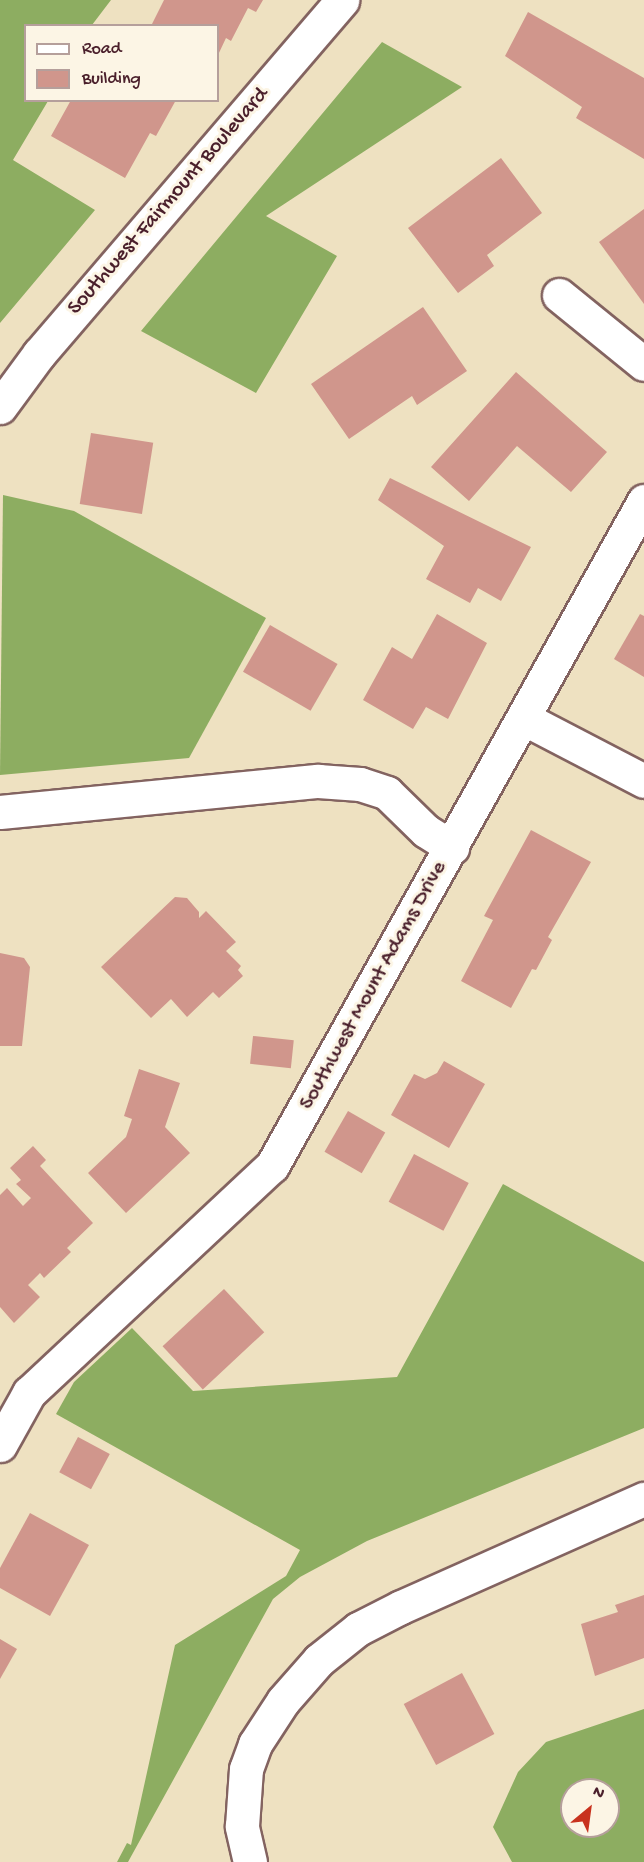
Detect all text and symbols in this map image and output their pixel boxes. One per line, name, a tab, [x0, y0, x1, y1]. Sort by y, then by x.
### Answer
legend	[24, 24, 219, 102]
text: Road	[82, 39, 121, 60]
text: Building	[82, 69, 141, 90]
street label: Southwest Fairmount Boulevard	[63, 83, 275, 321]
street label: Southwest Mount Adams Drive	[295, 857, 453, 1115]
north arrow	[560, 1778, 620, 1838]
text: N	[589, 1783, 607, 1804]

